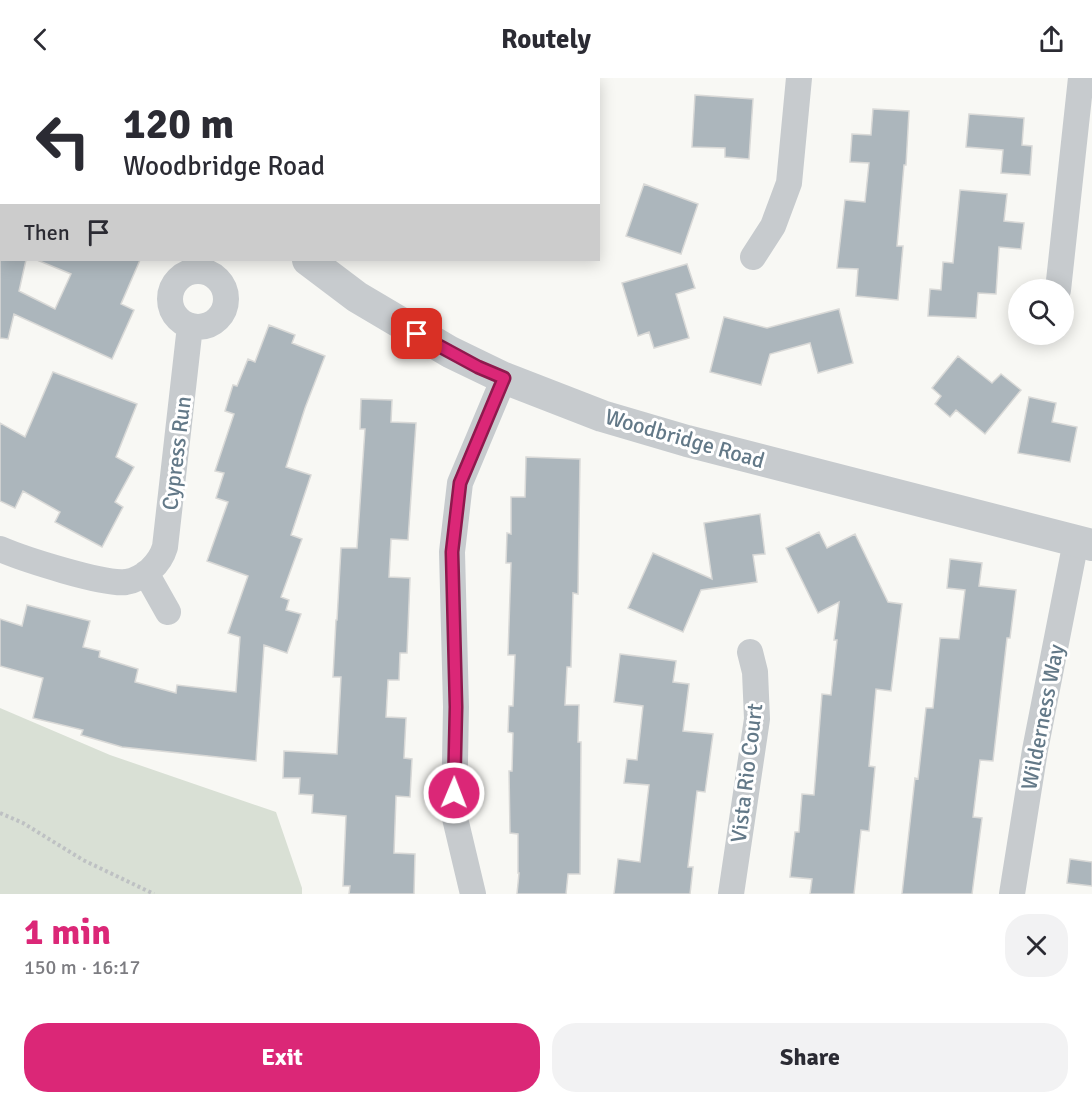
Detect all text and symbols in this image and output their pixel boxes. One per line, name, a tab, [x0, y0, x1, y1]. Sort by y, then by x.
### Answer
icon: back	[24, 23, 57, 56]
text: Routely	[501, 23, 591, 56]
icon: share	[1035, 23, 1068, 56]
text: 120 m	[123, 99, 234, 150]
icon: left	[24, 102, 102, 180]
text: Woodbridge Road	[123, 150, 325, 183]
icon: arrive	[82, 216, 115, 249]
text: Then	[24, 219, 70, 246]
map controls	[1008, 279, 1074, 345]
button: search	[1008, 279, 1074, 345]
pin	[391, 308, 442, 359]
icon: arrive	[400, 317, 433, 350]
street label: Cypress Run	[156, 394, 197, 512]
street label: Woodbridge Road	[602, 403, 768, 474]
street label: Wilderness Way	[1015, 641, 1070, 792]
street label: Vista Rio Court	[725, 702, 768, 844]
position arrow	[422, 761, 486, 825]
text: 1 min	[24, 910, 111, 955]
button: close	[1005, 914, 1068, 977]
text: 150 m · 16:17	[24, 955, 140, 980]
button: Exit	[24, 1023, 540, 1092]
button: Share	[552, 1023, 1068, 1092]

